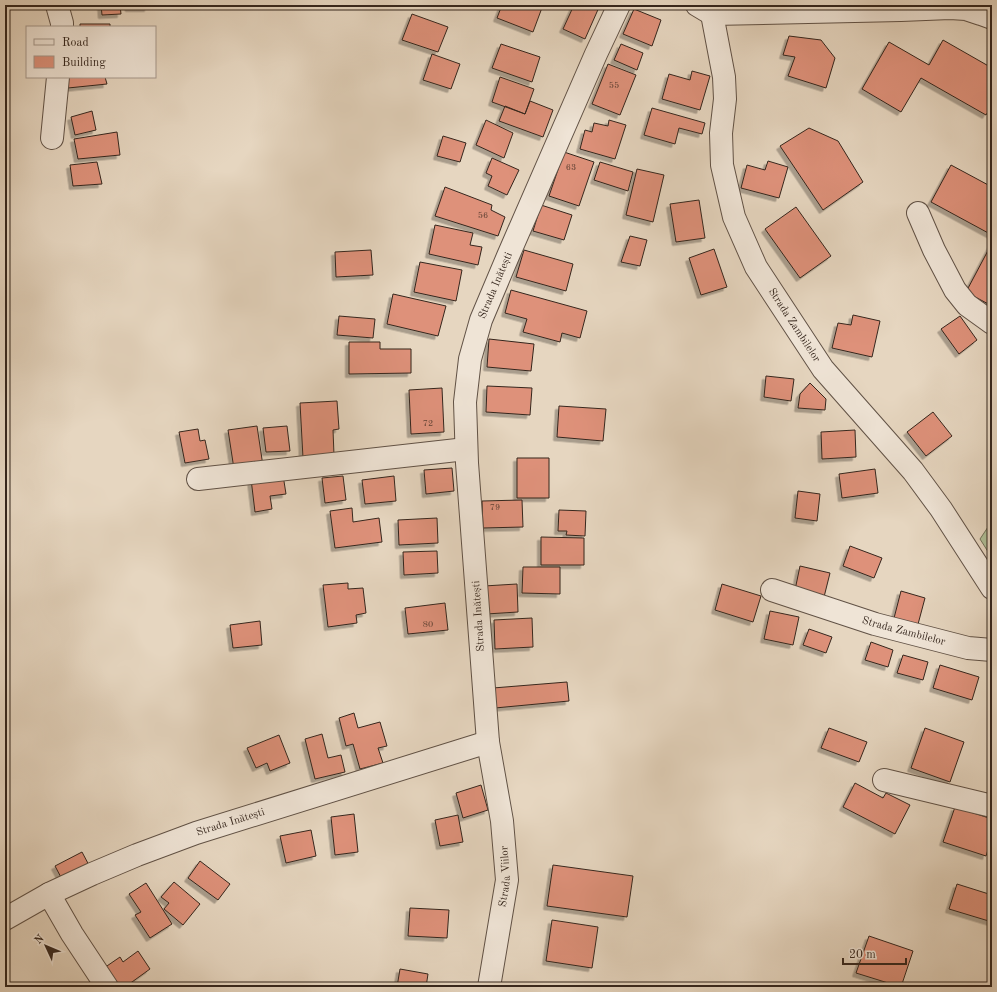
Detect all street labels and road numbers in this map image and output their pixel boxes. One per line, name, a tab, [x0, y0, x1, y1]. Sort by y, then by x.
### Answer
street label: Strada Inătești	[477, 251, 514, 320]
street label: Strada Zambilelor	[766, 286, 823, 365]
street label: Strada Inătești	[471, 580, 487, 652]
street label: Strada Zambilelor	[861, 615, 947, 648]
street label: Strada Inătești	[195, 806, 266, 838]
street label: Strada Viilor	[497, 845, 513, 908]

